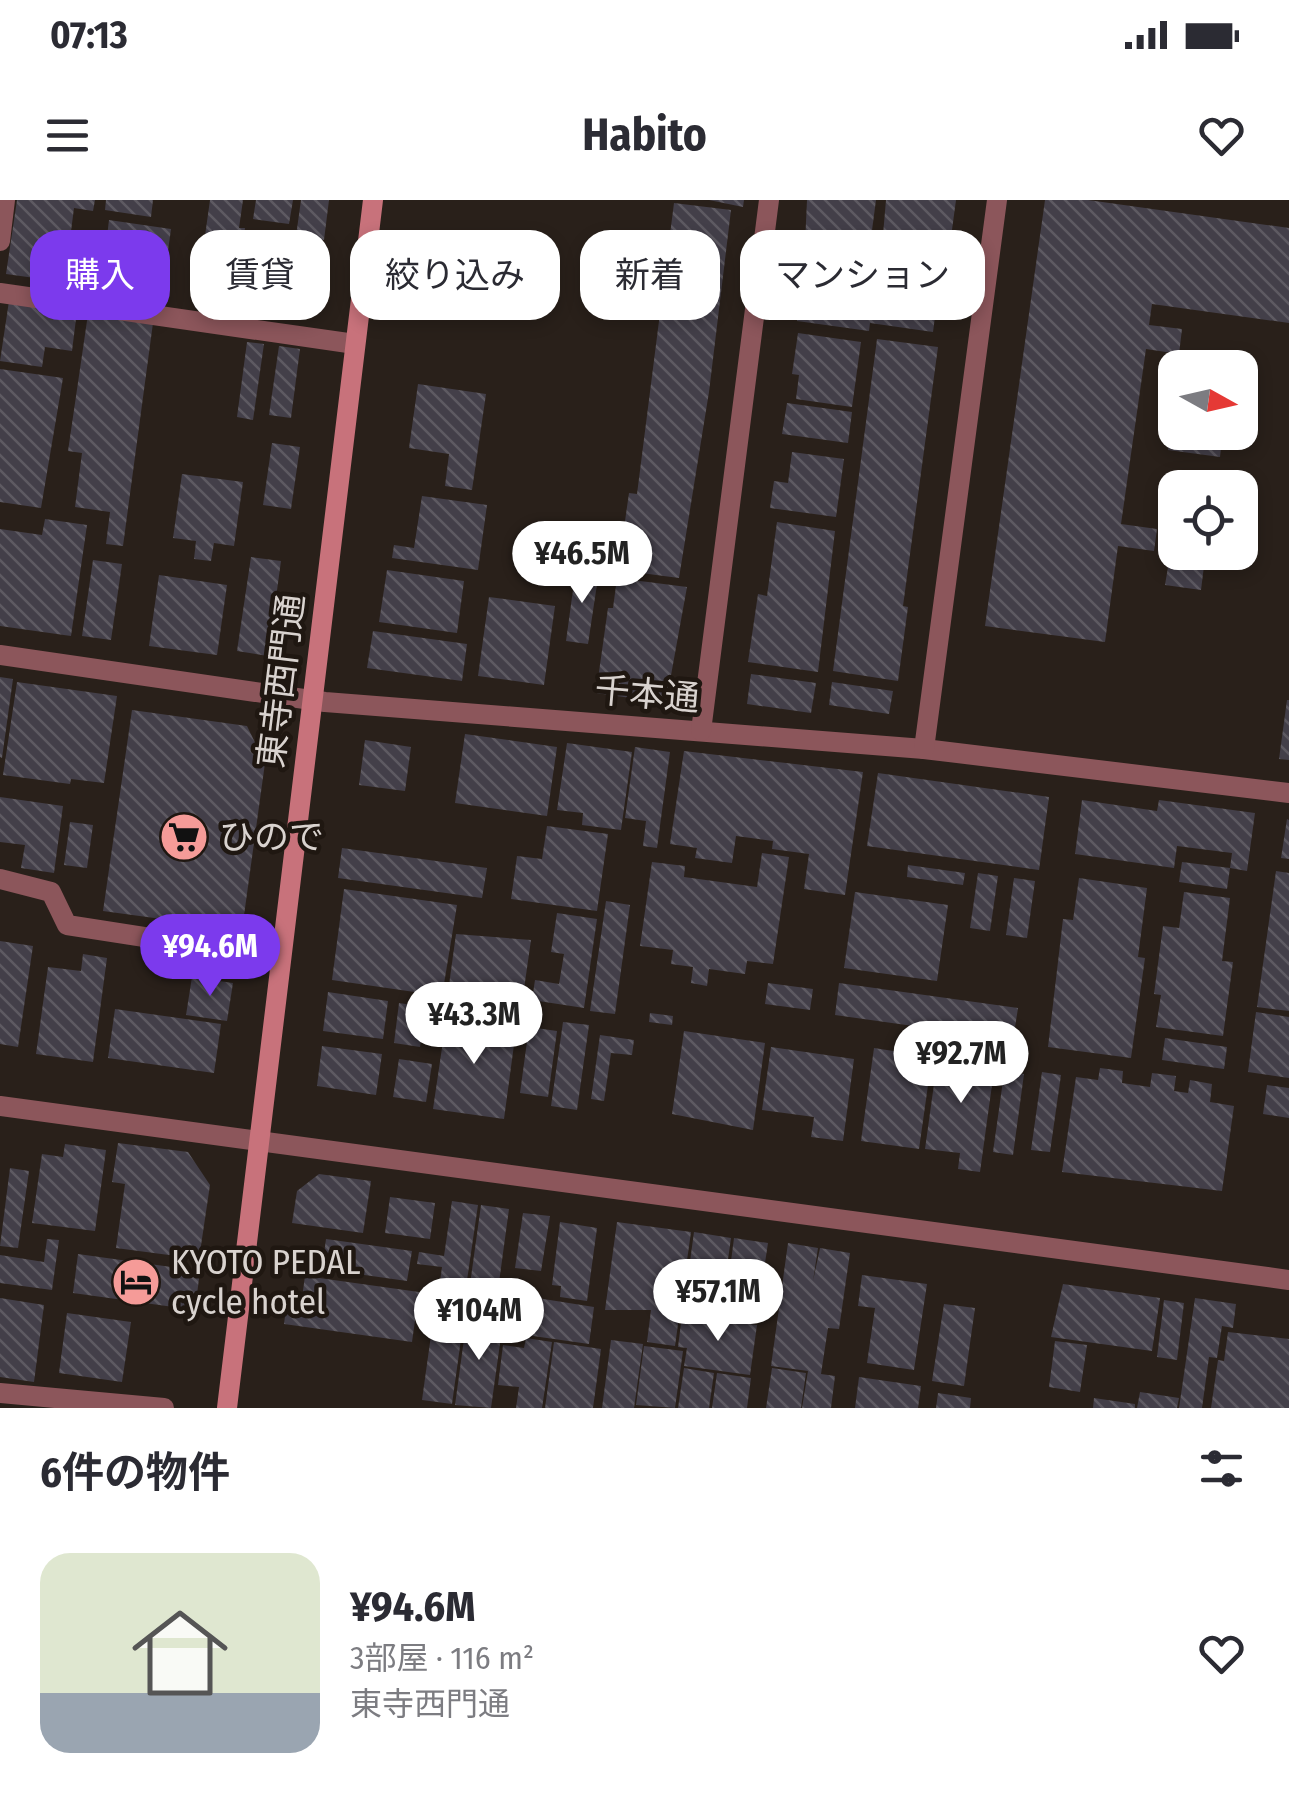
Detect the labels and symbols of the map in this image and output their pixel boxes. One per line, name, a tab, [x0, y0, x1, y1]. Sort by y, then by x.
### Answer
north arrow	[1158, 350, 1258, 450]
pin: ¥46.5M	[501, 521, 663, 606]
street label: 東寺西門通	[249, 592, 313, 770]
street label: 千本通	[593, 669, 701, 719]
supermarket icon: ひので	[158, 811, 210, 863]
place label: ひので	[219, 816, 324, 858]
pin: ¥94.6M	[129, 914, 291, 999]
pin: ¥43.3M	[393, 982, 555, 1067]
pin: ¥92.7M	[880, 1021, 1042, 1106]
place label: KYOTO PEDAL cycle hotel	[171, 1241, 361, 1323]
hotel icon: KYOTO PEDAL cycle hotel	[110, 1256, 162, 1308]
pin: ¥57.1M	[637, 1259, 799, 1344]
pin: ¥104M	[409, 1278, 549, 1363]

